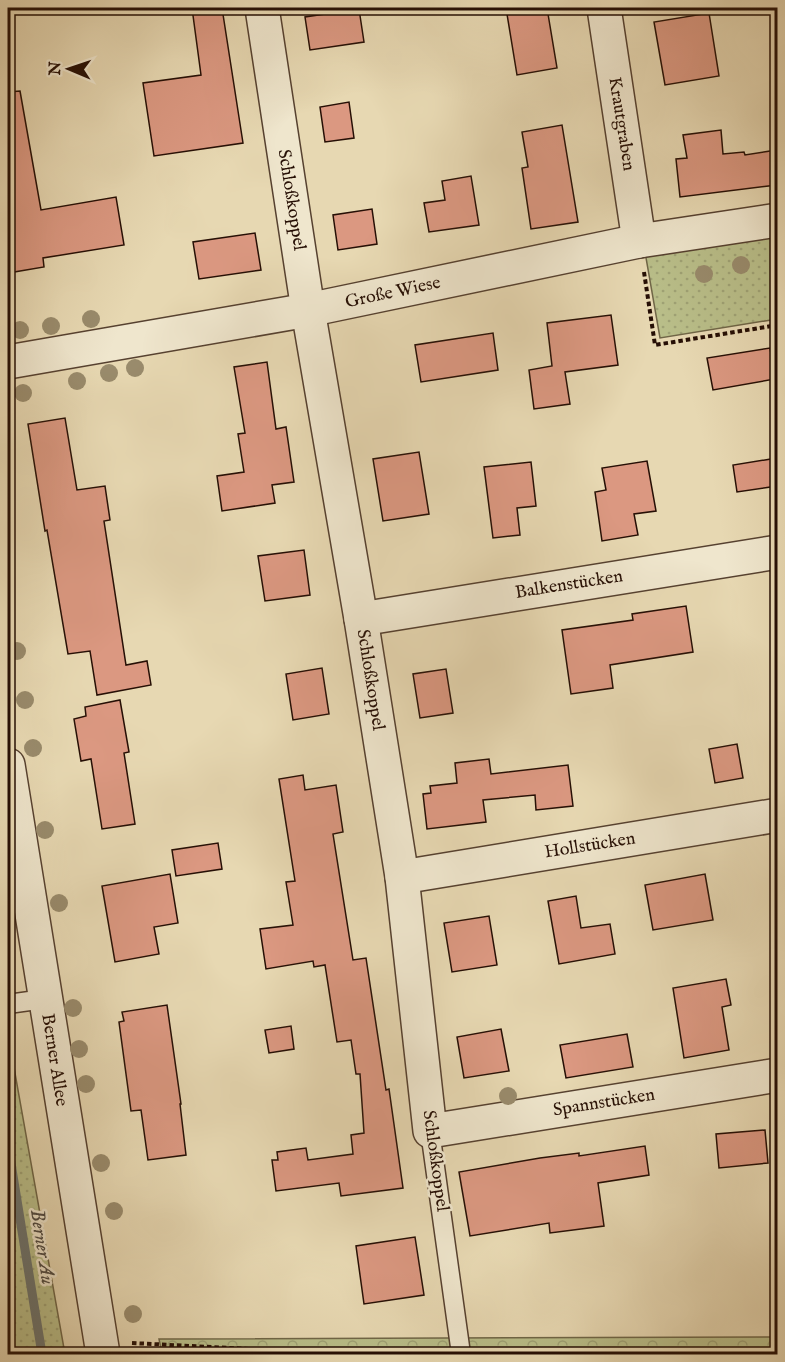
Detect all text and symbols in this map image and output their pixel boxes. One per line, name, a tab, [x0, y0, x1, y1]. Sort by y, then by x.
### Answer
north arrow	[39, 39, 99, 99]
text: N	[46, 61, 66, 77]
street label: Krautgraben	[602, 76, 640, 173]
street label: Schloßkoppel	[272, 148, 310, 252]
street label: Große Wiese	[343, 272, 443, 314]
street label: Balkenstücken	[513, 565, 625, 605]
street label: Schloßkoppel	[351, 628, 389, 732]
street label: Hollstücken	[543, 827, 637, 865]
street label: Berner Allee	[35, 1012, 73, 1108]
street label: Spannstücken	[551, 1084, 657, 1122]
street label: Schloßkoppel	[416, 1109, 454, 1213]
water label: Berner Au	[24, 1208, 60, 1286]

